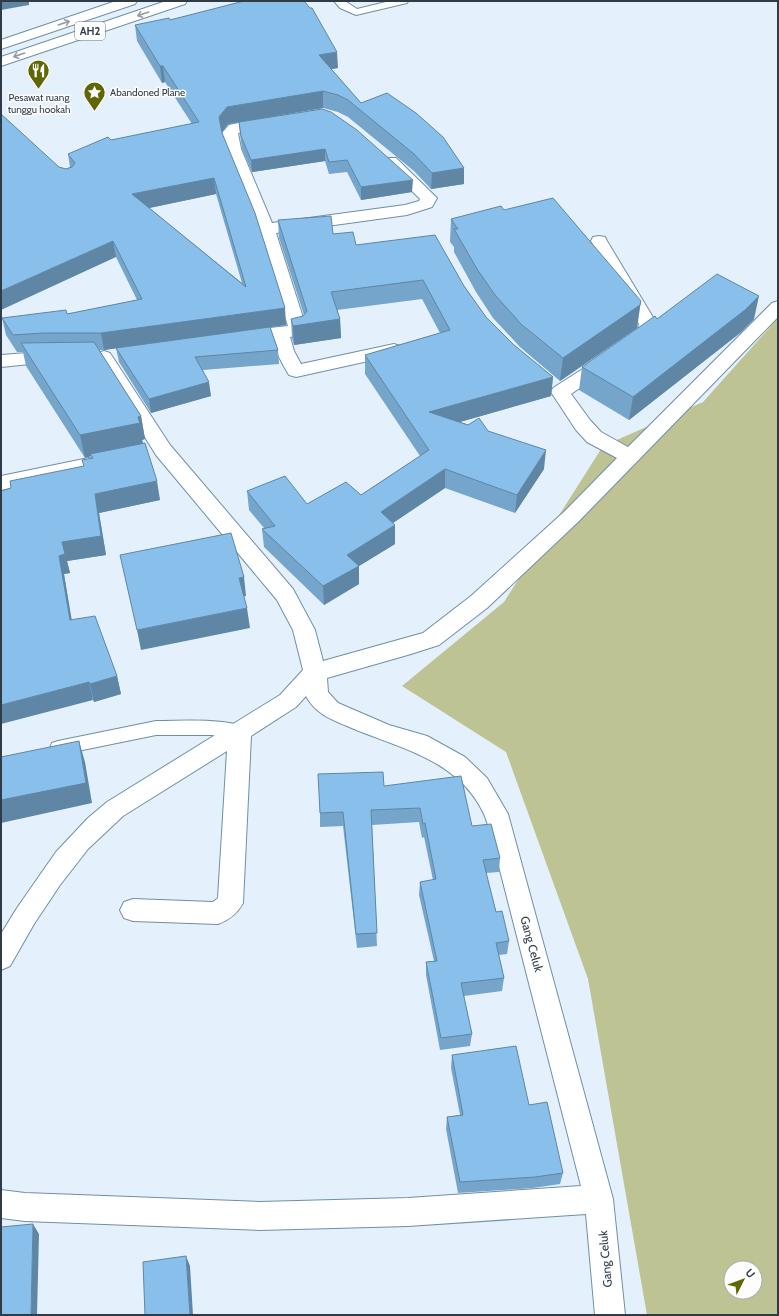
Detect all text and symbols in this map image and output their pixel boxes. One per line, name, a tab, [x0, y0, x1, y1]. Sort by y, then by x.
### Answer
one-way arrow	[137, 10, 149, 18]
one-way arrow	[58, 19, 71, 26]
road number: AH2	[75, 22, 105, 40]
one-way arrow	[14, 52, 26, 60]
restaurant icon: Pesawat ruang tunggu hookah	[26, 58, 52, 91]
place icon: Abandoned Plane	[82, 79, 108, 112]
place label: Abandoned Plane	[110, 86, 185, 99]
place label: Pesawat ruang tunggu hookah	[8, 91, 70, 116]
street label: Gang Celuk	[517, 914, 547, 974]
street label: Gang Celuk	[595, 1229, 615, 1288]
north arrow	[723, 1260, 763, 1300]
text: U	[743, 1266, 758, 1281]

